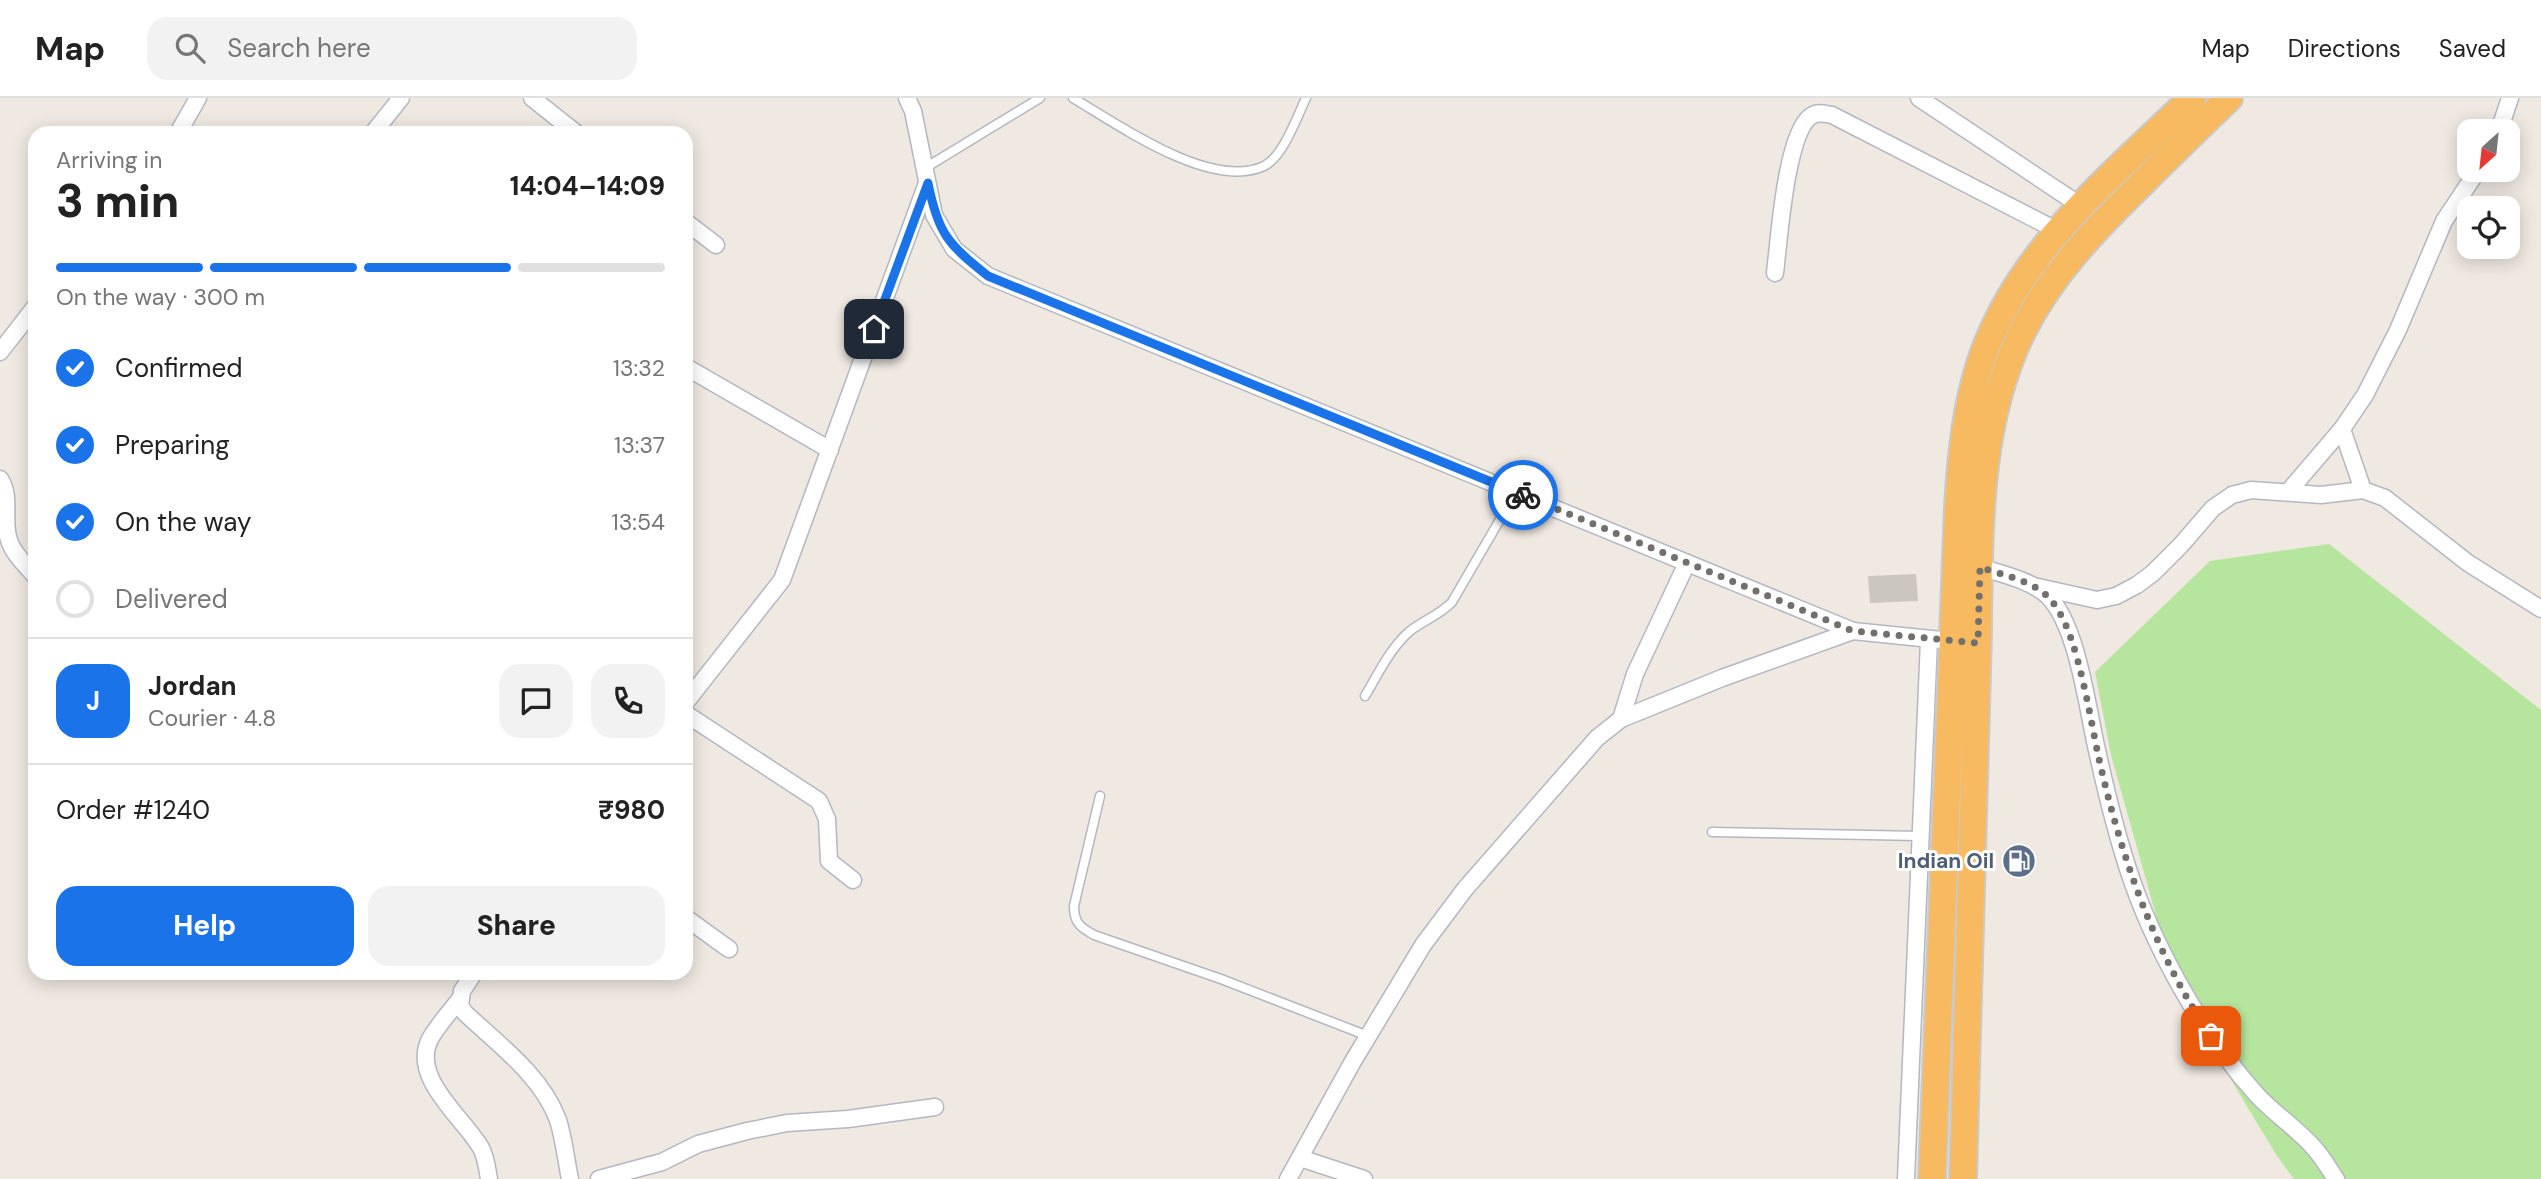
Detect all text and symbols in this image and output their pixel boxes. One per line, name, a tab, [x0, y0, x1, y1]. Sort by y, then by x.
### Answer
search box	[147, 17, 637, 80]
text: Map	[35, 27, 105, 70]
icon: search	[171, 29, 209, 67]
text: Search here	[227, 31, 371, 65]
text: Map	[2202, 33, 2250, 64]
text: Directions	[2288, 33, 2401, 64]
text: Saved	[2439, 33, 2506, 64]
north arrow	[2457, 119, 2520, 182]
map controls	[2457, 119, 2520, 259]
text: Arriving in	[56, 145, 162, 175]
text: 14:04–14:09	[510, 169, 665, 203]
text: 3 min	[56, 171, 179, 231]
button: locate	[2457, 196, 2520, 259]
text: On the way · 300 m	[56, 282, 265, 312]
pin	[844, 299, 904, 359]
icon: home	[855, 310, 893, 348]
icon: check	[56, 349, 94, 387]
text: Confirmed	[115, 351, 242, 385]
text: 13:32	[613, 353, 665, 383]
icon: check	[56, 426, 94, 464]
text: Preparing	[115, 428, 230, 462]
text: 13:37	[614, 430, 665, 460]
courier	[1488, 460, 1558, 530]
icon: bike	[1504, 476, 1542, 514]
icon: check	[56, 503, 94, 541]
text: On the way	[115, 505, 251, 539]
text: 13:54	[612, 507, 665, 537]
text: Delivered	[115, 582, 228, 616]
button: chat	[499, 664, 573, 738]
button: phone	[591, 664, 665, 738]
text: Jordan	[148, 669, 237, 703]
text: J	[86, 684, 100, 718]
text: Courier · 4.8	[148, 703, 276, 733]
text: Order #1240	[56, 793, 210, 827]
text: ₹980	[598, 793, 665, 827]
fuel station icon: Indian Oil	[2000, 842, 2038, 880]
place label: Indian Oil	[1898, 847, 1994, 875]
button: Help	[56, 886, 354, 966]
button: Share	[368, 886, 665, 966]
pin	[2181, 1006, 2241, 1066]
icon: bag	[2192, 1017, 2230, 1055]

